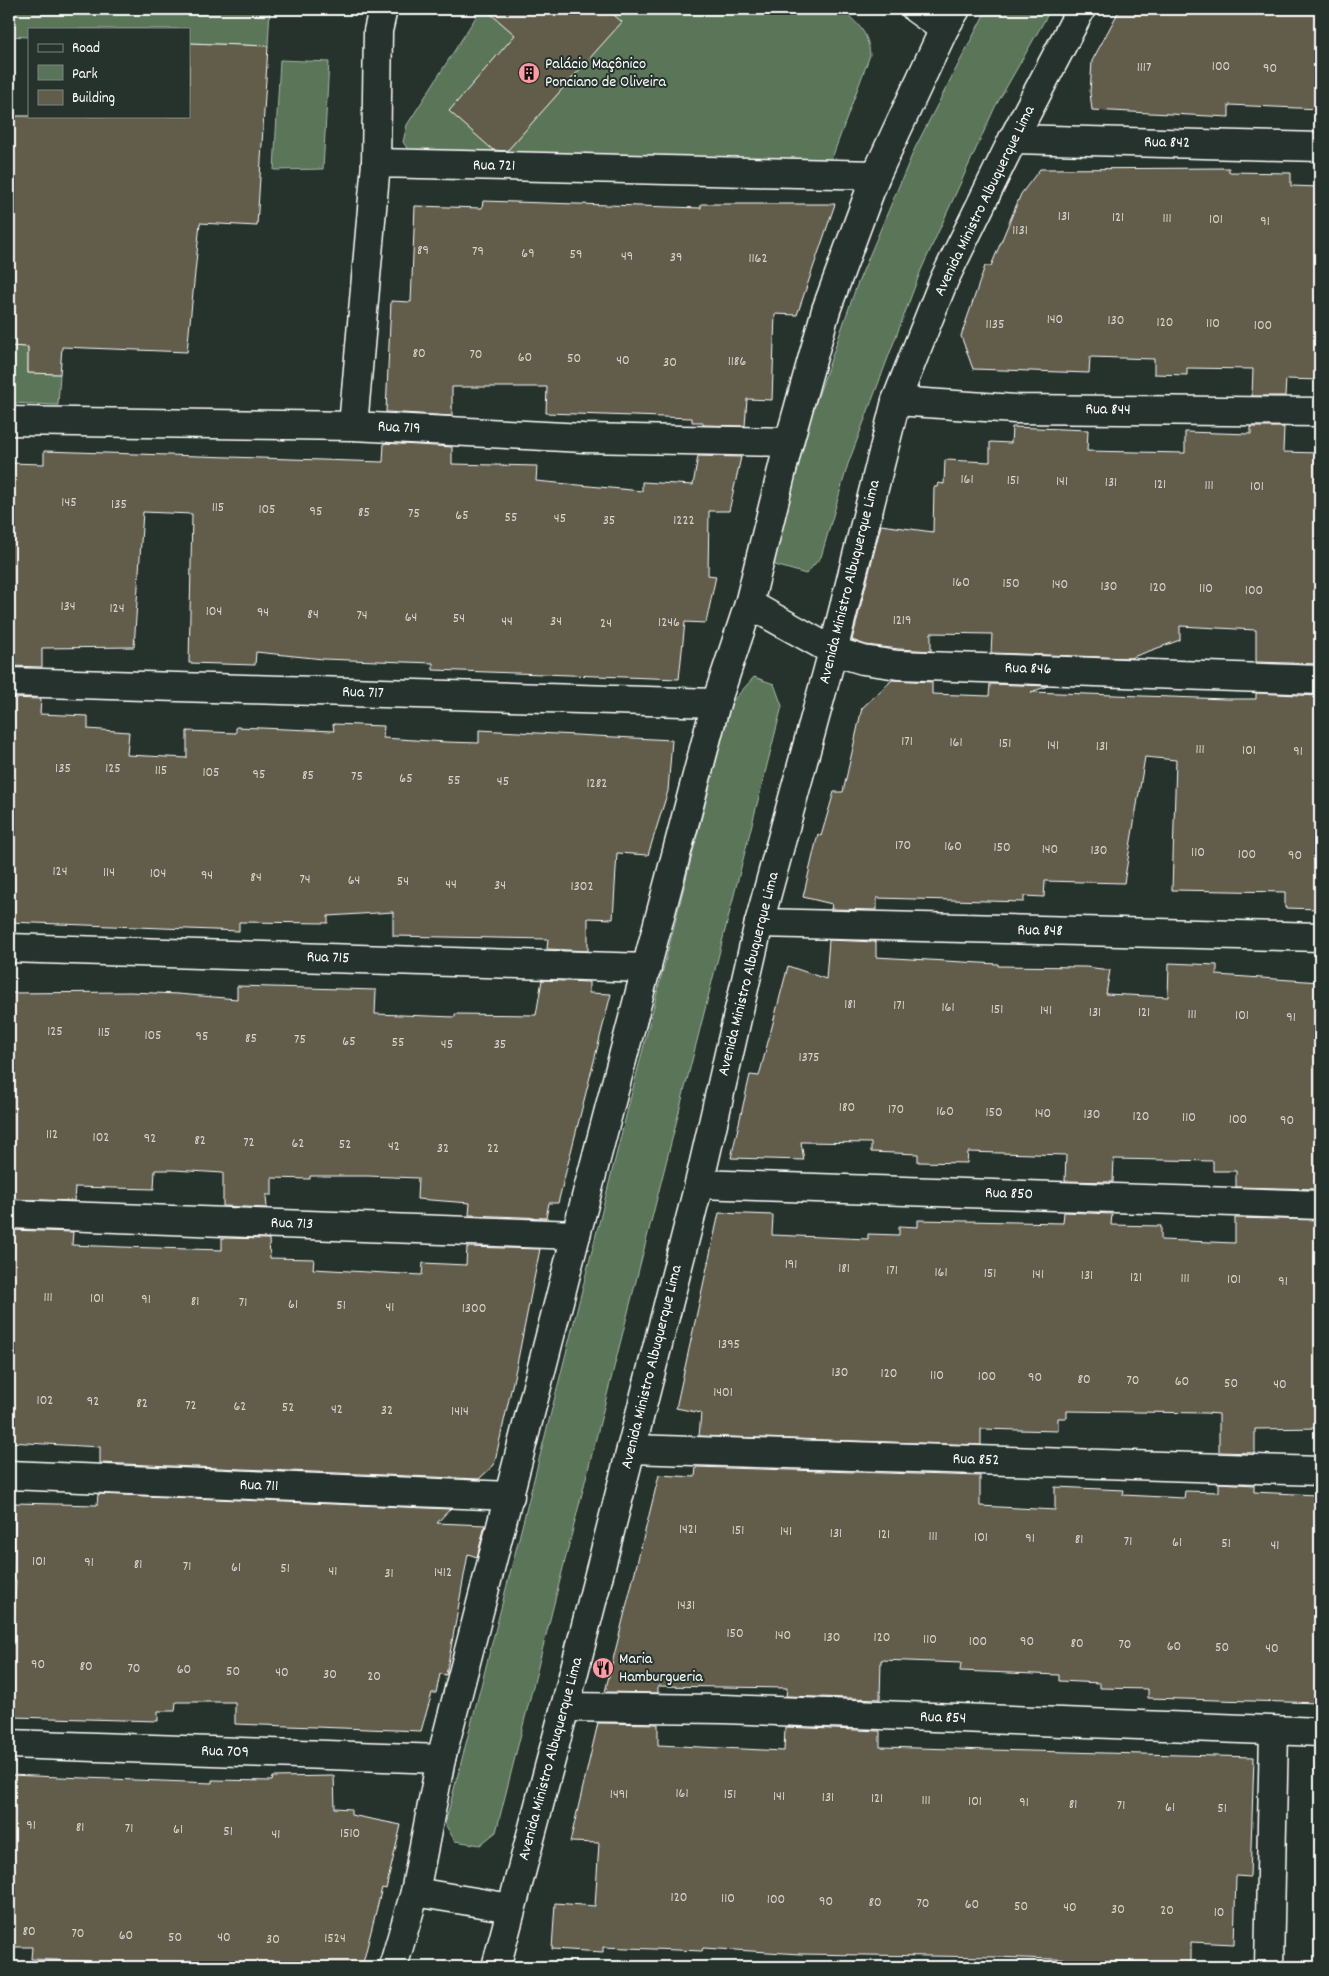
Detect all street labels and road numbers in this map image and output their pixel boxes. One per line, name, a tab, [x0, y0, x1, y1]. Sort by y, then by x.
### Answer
street label: Avenida Ministro Albuquerque Lima	[929, 101, 1041, 300]
street label: Rua 842	[1144, 131, 1190, 155]
street label: Rua 721	[473, 154, 515, 178]
street label: Rua 844	[1085, 398, 1131, 422]
street label: Rua 719	[377, 415, 421, 441]
street label: Avenida Ministro Albuquerque Lima	[814, 477, 887, 686]
street label: Rua 846	[1004, 657, 1052, 681]
street label: Rua 717	[342, 681, 384, 705]
street label: Avenida Ministro Albuquerque Lima	[713, 869, 786, 1078]
street label: Rua 848	[1017, 919, 1063, 943]
street label: Rua 715	[306, 946, 350, 970]
street label: Rua 850	[984, 1182, 1034, 1206]
street label: Rua 713	[270, 1212, 314, 1236]
street label: Avenida Ministro Albuquerque Lima	[616, 1262, 689, 1471]
street label: Rua 852	[952, 1448, 1000, 1472]
street label: Rua 711	[239, 1474, 279, 1498]
street label: Avenida Ministro Albuquerque Lima	[513, 1654, 589, 1863]
street label: Rua 854	[919, 1706, 967, 1730]
street label: Rua 709	[201, 1740, 249, 1764]

